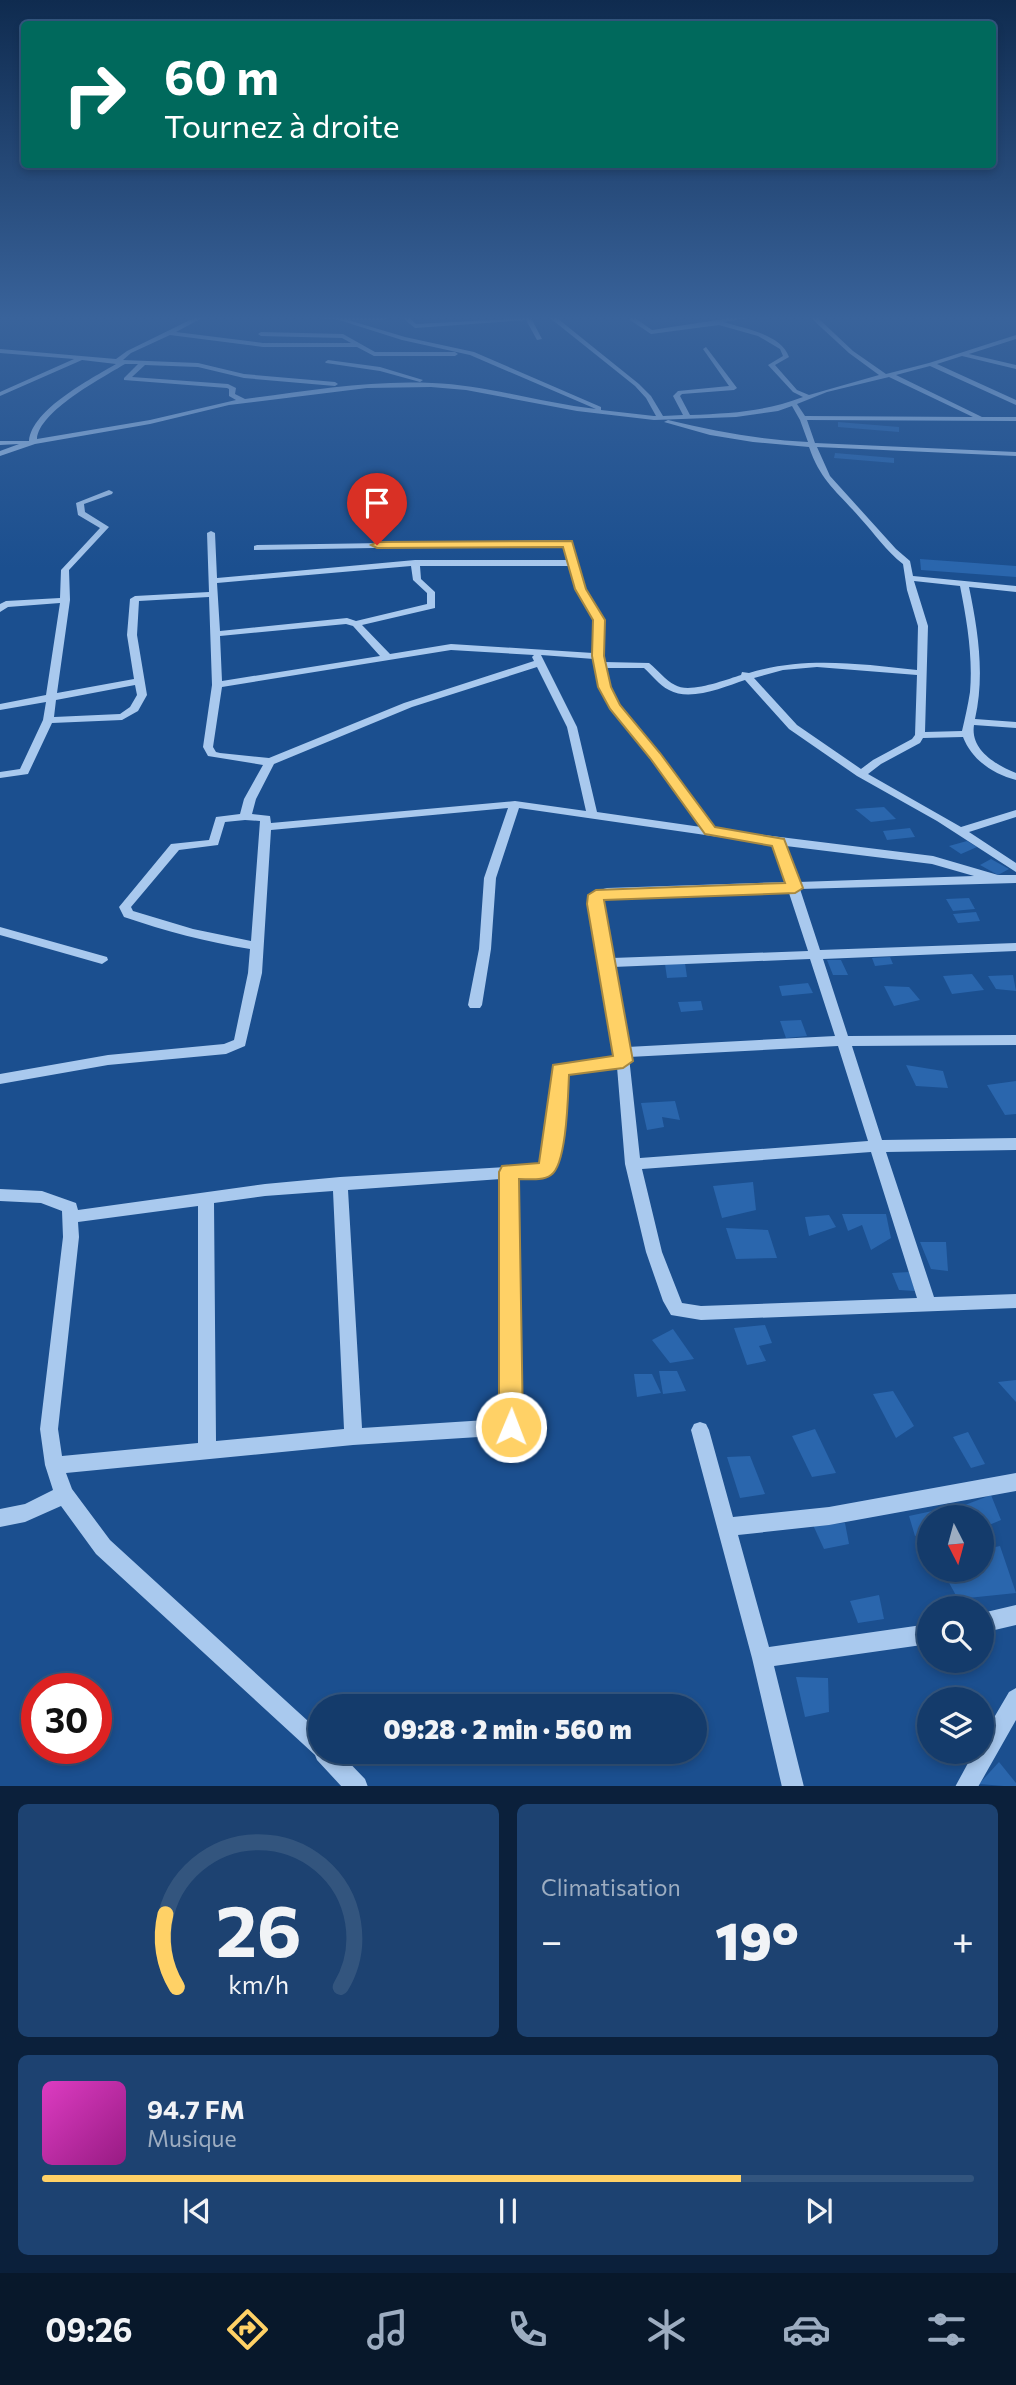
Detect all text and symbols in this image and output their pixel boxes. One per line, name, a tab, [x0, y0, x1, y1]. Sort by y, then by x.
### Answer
text: 60 m	[164, 45, 279, 105]
icon: right	[49, 49, 140, 140]
text: Tournez à droite	[164, 105, 400, 145]
pin	[347, 473, 407, 545]
icon: arrive	[358, 484, 396, 522]
position arrow	[474, 1390, 548, 1464]
north arrow	[917, 1505, 994, 1582]
map controls	[917, 1505, 994, 1764]
button: search	[917, 1596, 994, 1673]
speed limit sign: 30	[21, 1673, 112, 1764]
button: layers	[917, 1687, 994, 1764]
text: 09:28 · 2 min · 560 m	[383, 1713, 632, 1744]
text: Climatisation	[541, 1873, 681, 1901]
text: 26	[216, 1883, 301, 1972]
text: 19°	[715, 1907, 799, 1971]
text: −	[541, 1916, 563, 1963]
text: +	[952, 1916, 974, 1963]
text: km/h	[228, 1968, 289, 1998]
text: 94.7 FM	[147, 2093, 245, 2124]
text: Musique	[147, 2124, 237, 2152]
icon: previous	[178, 2192, 216, 2230]
icon: pause	[489, 2192, 527, 2230]
icon: next	[800, 2192, 838, 2230]
icon: directions	[223, 2305, 272, 2354]
icon: music	[363, 2305, 412, 2354]
icon: phone	[503, 2305, 552, 2354]
icon: climate	[642, 2305, 691, 2354]
icon: car	[782, 2305, 831, 2354]
icon: filters	[922, 2305, 971, 2354]
text: 09:26	[45, 2309, 133, 2349]

